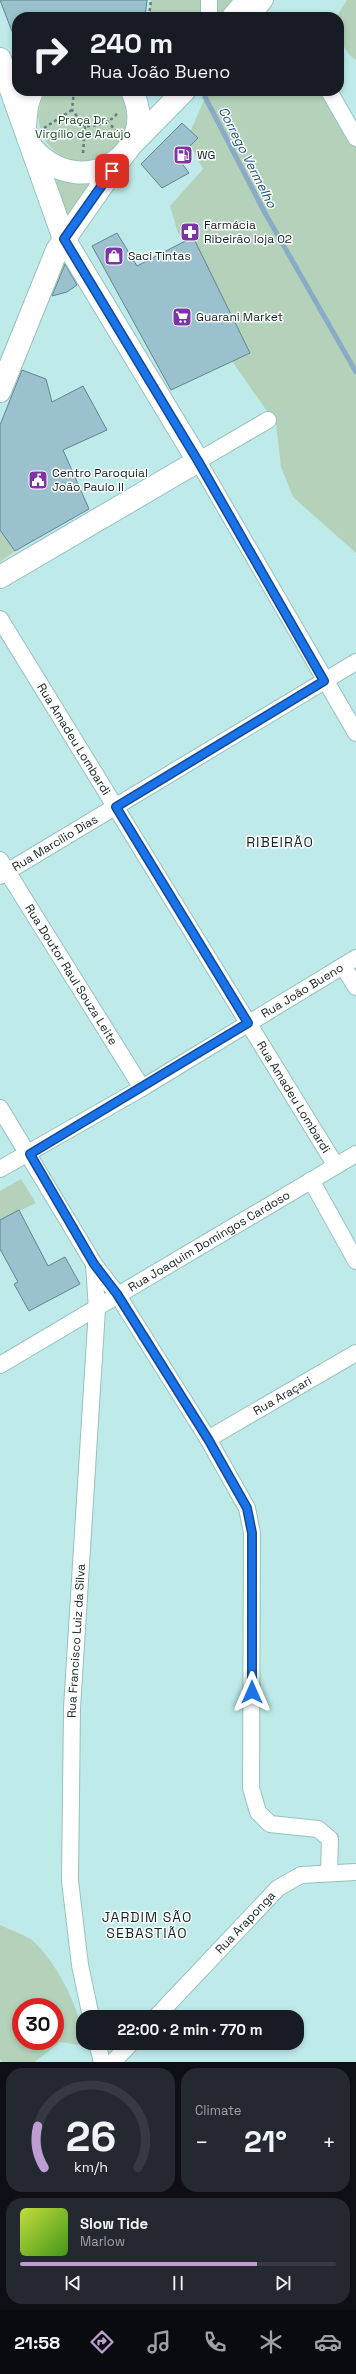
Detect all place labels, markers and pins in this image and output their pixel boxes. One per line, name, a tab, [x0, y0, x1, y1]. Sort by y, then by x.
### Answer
fuel station icon: WG	[172, 144, 194, 166]
place label: WG	[197, 147, 215, 163]
pin	[95, 154, 129, 188]
place label: Farmácia Ribeirão loja 02	[204, 217, 292, 247]
pharmacy icon: Farmácia Ribeirão loja 02	[179, 221, 201, 243]
shop icon: Saci Tintas	[103, 245, 125, 267]
place label: Saci Tintas	[128, 248, 191, 264]
supermarket icon: Guarani Market	[171, 306, 193, 328]
place label: Guarani Market	[196, 309, 283, 325]
place label: Centro Paroquial João Paulo II	[52, 465, 148, 495]
public building icon: Centro Paroquial João Paulo II	[27, 469, 49, 491]

